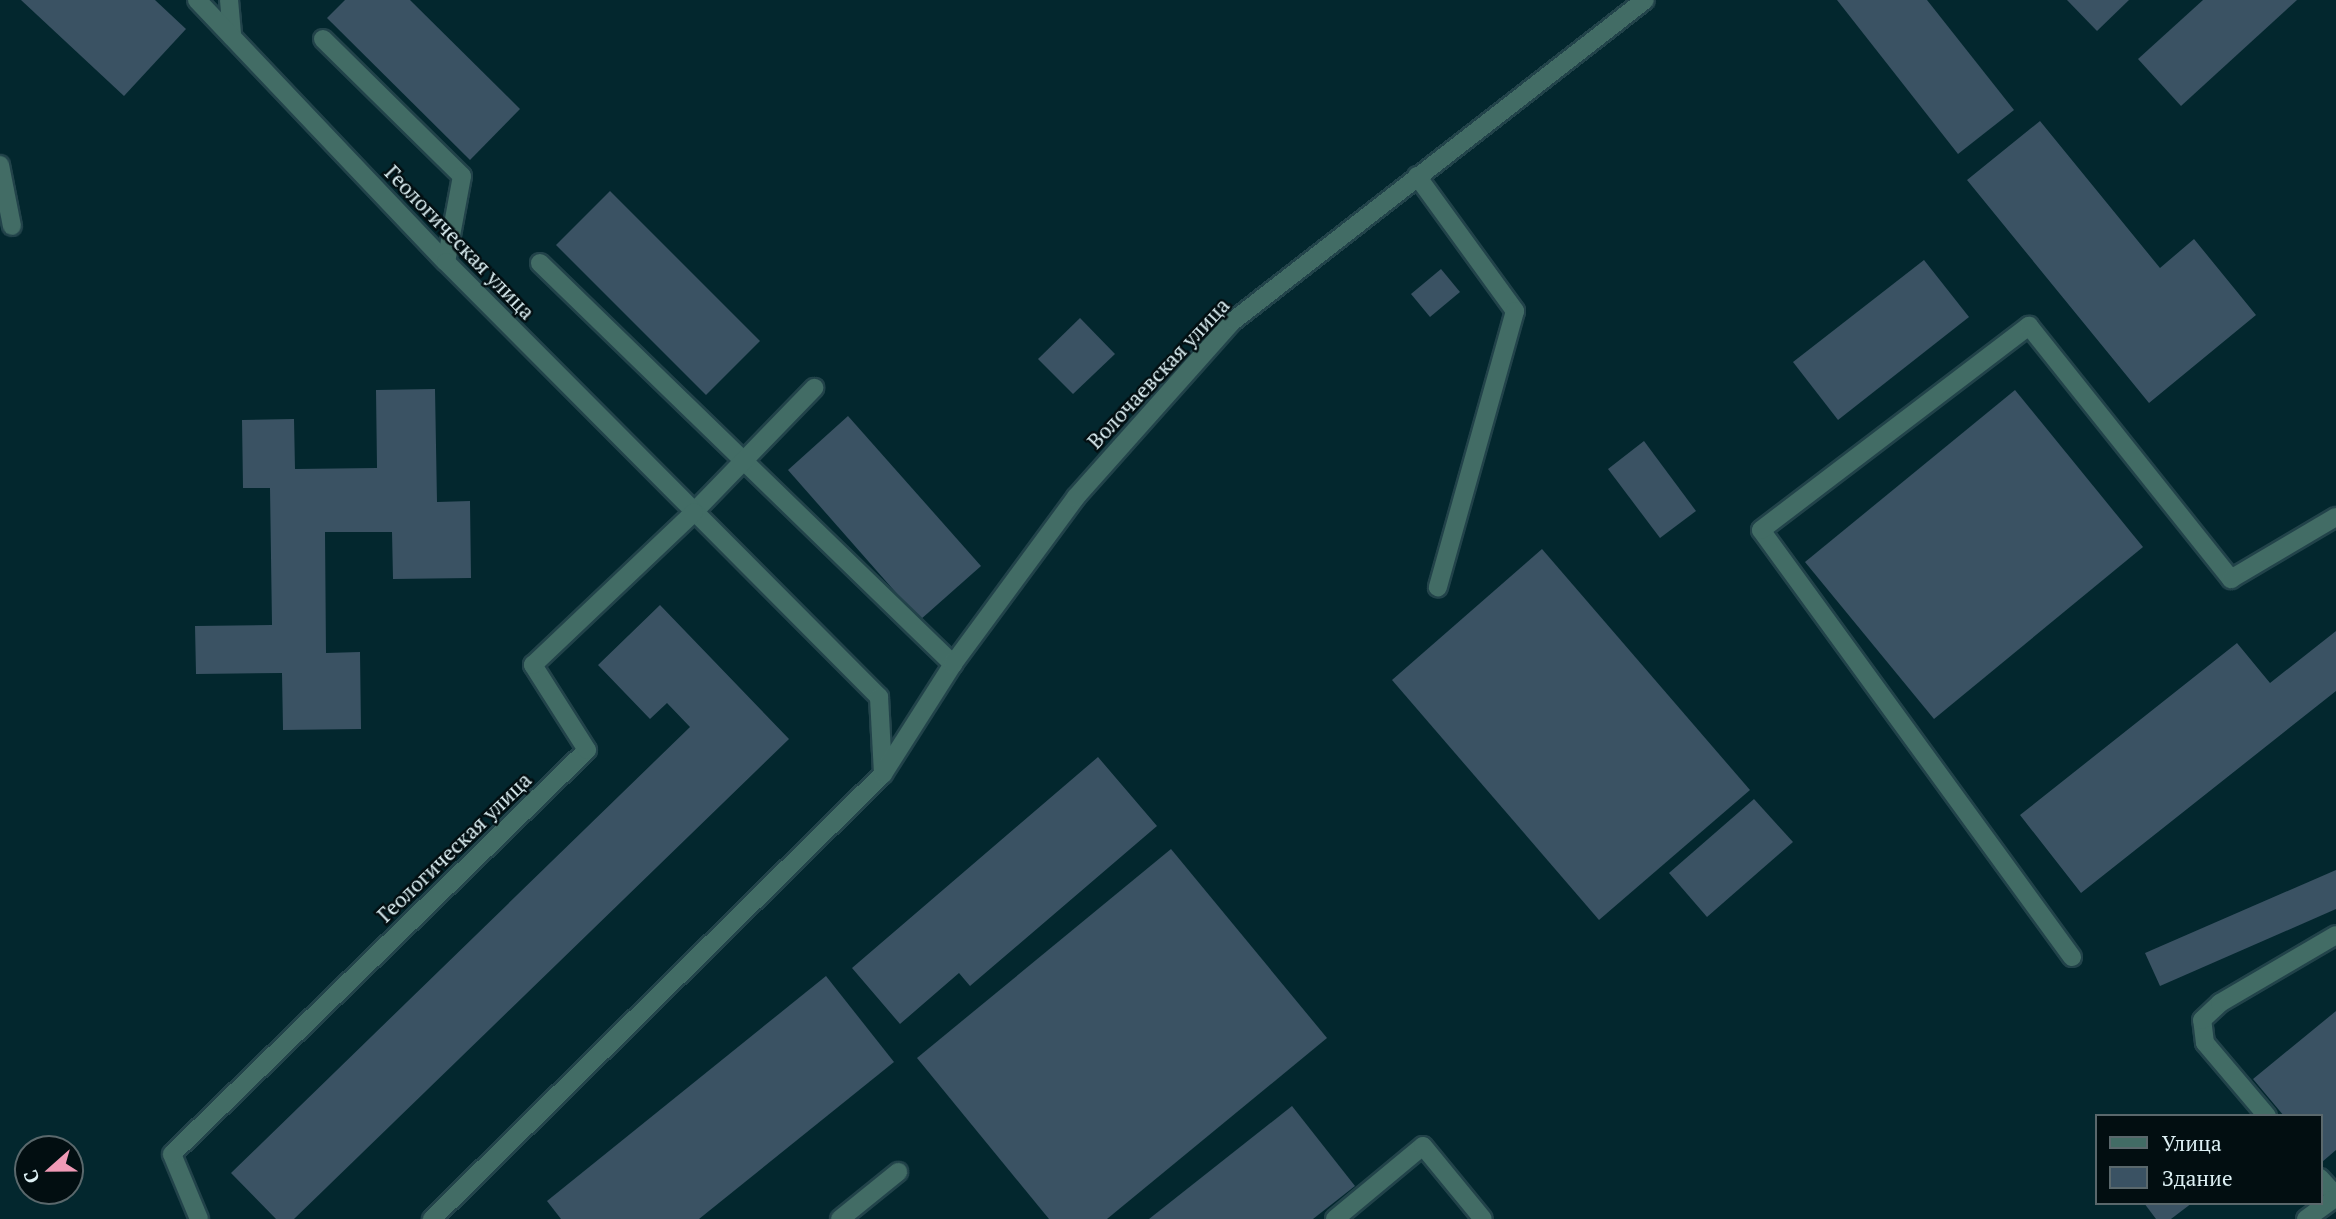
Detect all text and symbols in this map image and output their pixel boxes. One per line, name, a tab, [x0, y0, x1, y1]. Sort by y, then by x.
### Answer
street label: Геологическая улица	[380, 160, 540, 324]
street label: Волочаевская улица	[1082, 293, 1234, 453]
street label: Геологическая улица	[372, 767, 536, 927]
legend	[2094, 1114, 2322, 1205]
text: Улица	[2162, 1129, 2222, 1157]
north arrow	[14, 1135, 84, 1205]
text: Здание	[2162, 1164, 2233, 1192]
text: С	[17, 1167, 45, 1187]

